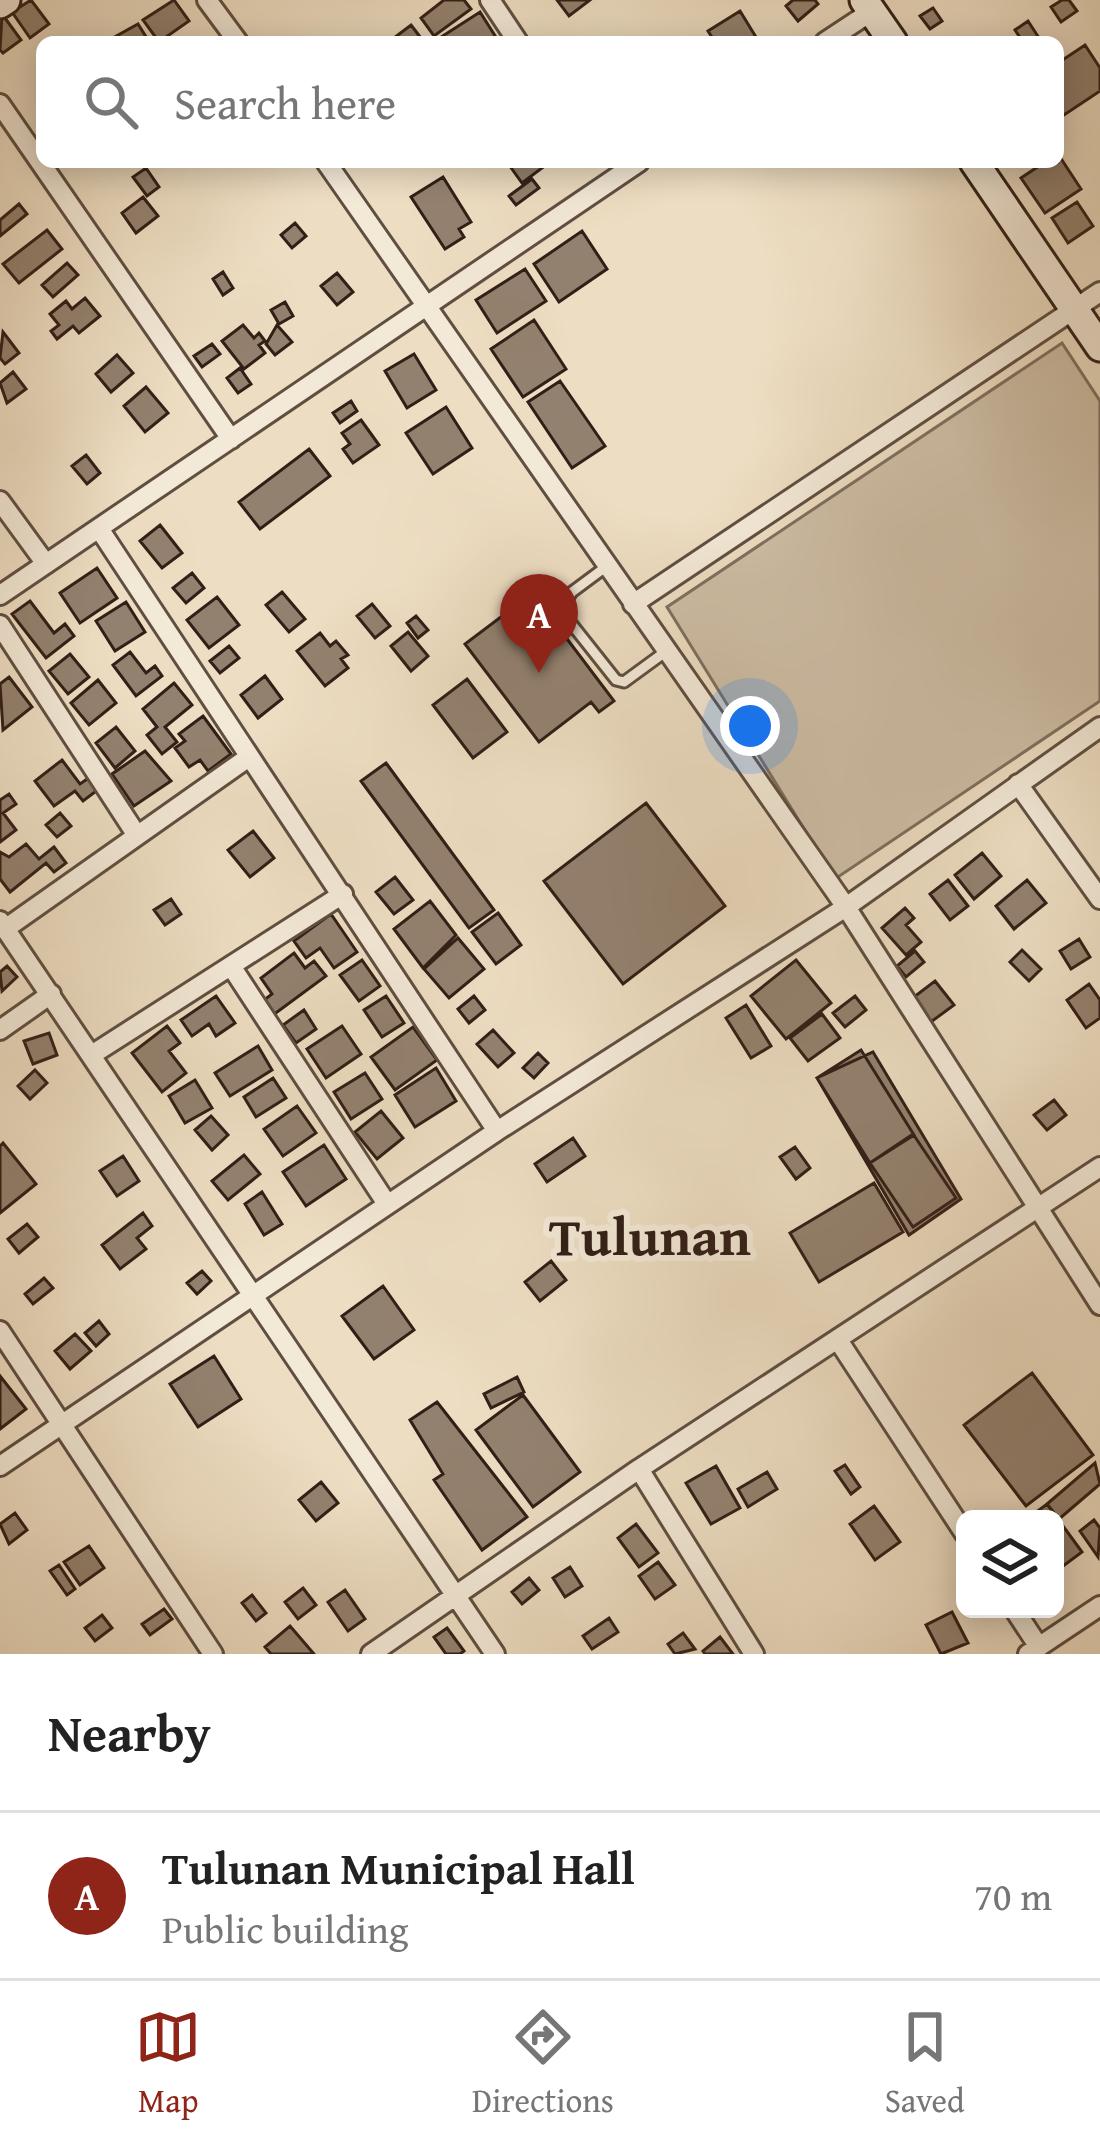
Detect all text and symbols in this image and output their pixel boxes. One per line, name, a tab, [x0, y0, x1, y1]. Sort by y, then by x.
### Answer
search box	[36, 36, 1064, 168]
icon: search	[78, 69, 144, 135]
text: Search here	[174, 70, 396, 135]
pin: A	[500, 574, 578, 673]
your location	[720, 696, 780, 756]
district label: Tulunan	[549, 1196, 751, 1275]
map controls	[956, 1510, 1064, 1618]
button: layers	[956, 1510, 1064, 1618]
text: Nearby	[48, 1695, 211, 1770]
text: Tulunan Municipal Hall	[162, 1835, 635, 1900]
text: A	[75, 1867, 99, 1924]
text: 70 m	[974, 1867, 1052, 1924]
text: Public building	[162, 1900, 408, 1957]
tab: Map	[135, 2004, 201, 2124]
tab: Directions	[472, 2004, 614, 2124]
tab: Saved	[885, 2004, 965, 2124]

